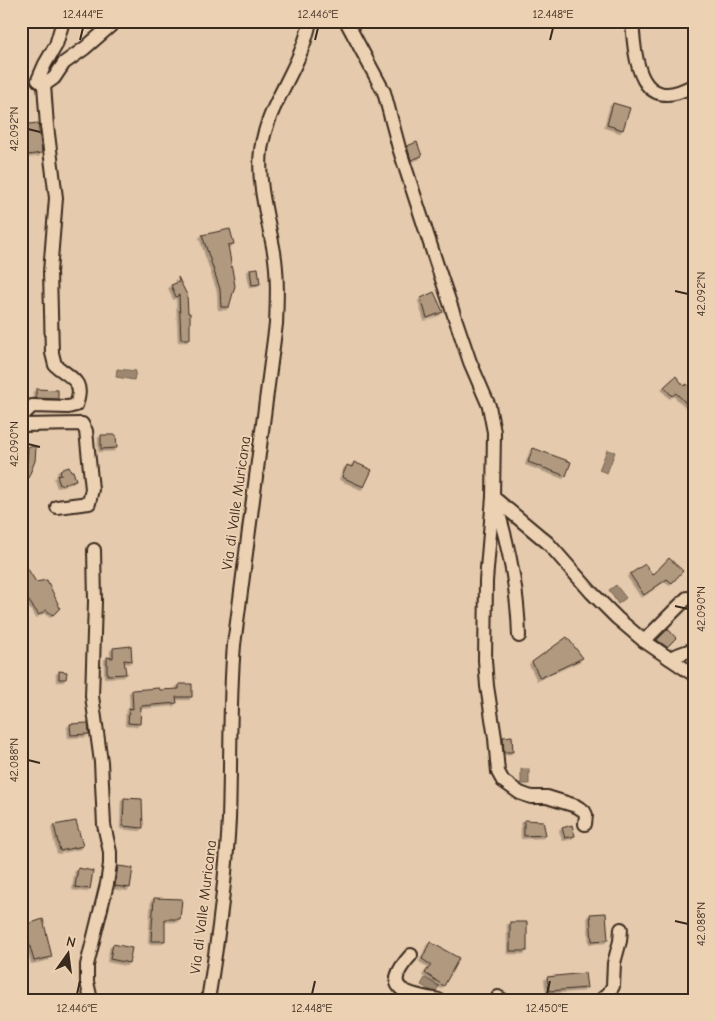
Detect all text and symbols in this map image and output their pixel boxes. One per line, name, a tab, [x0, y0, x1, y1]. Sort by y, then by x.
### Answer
text: 12.444°E	[63, 7, 103, 21]
text: 12.446°E	[297, 7, 339, 21]
text: 12.448°E	[533, 7, 573, 21]
text: 42.092°N	[7, 107, 21, 151]
text: 42.092°N	[694, 272, 708, 316]
text: 42.090°N	[7, 421, 21, 467]
street label: Via di Valle Muricana	[218, 435, 254, 571]
text: 42.090°N	[694, 586, 708, 632]
text: 42.088°N	[7, 738, 21, 782]
street label: Via di Valle Muricana	[186, 839, 220, 975]
text: 42.088°N	[694, 902, 708, 946]
north arrow	[42, 928, 92, 978]
text: N	[65, 933, 78, 951]
text: 12.446°E	[56, 1001, 98, 1015]
text: 12.448°E	[292, 1001, 332, 1015]
text: 12.450°E	[526, 1001, 568, 1015]

